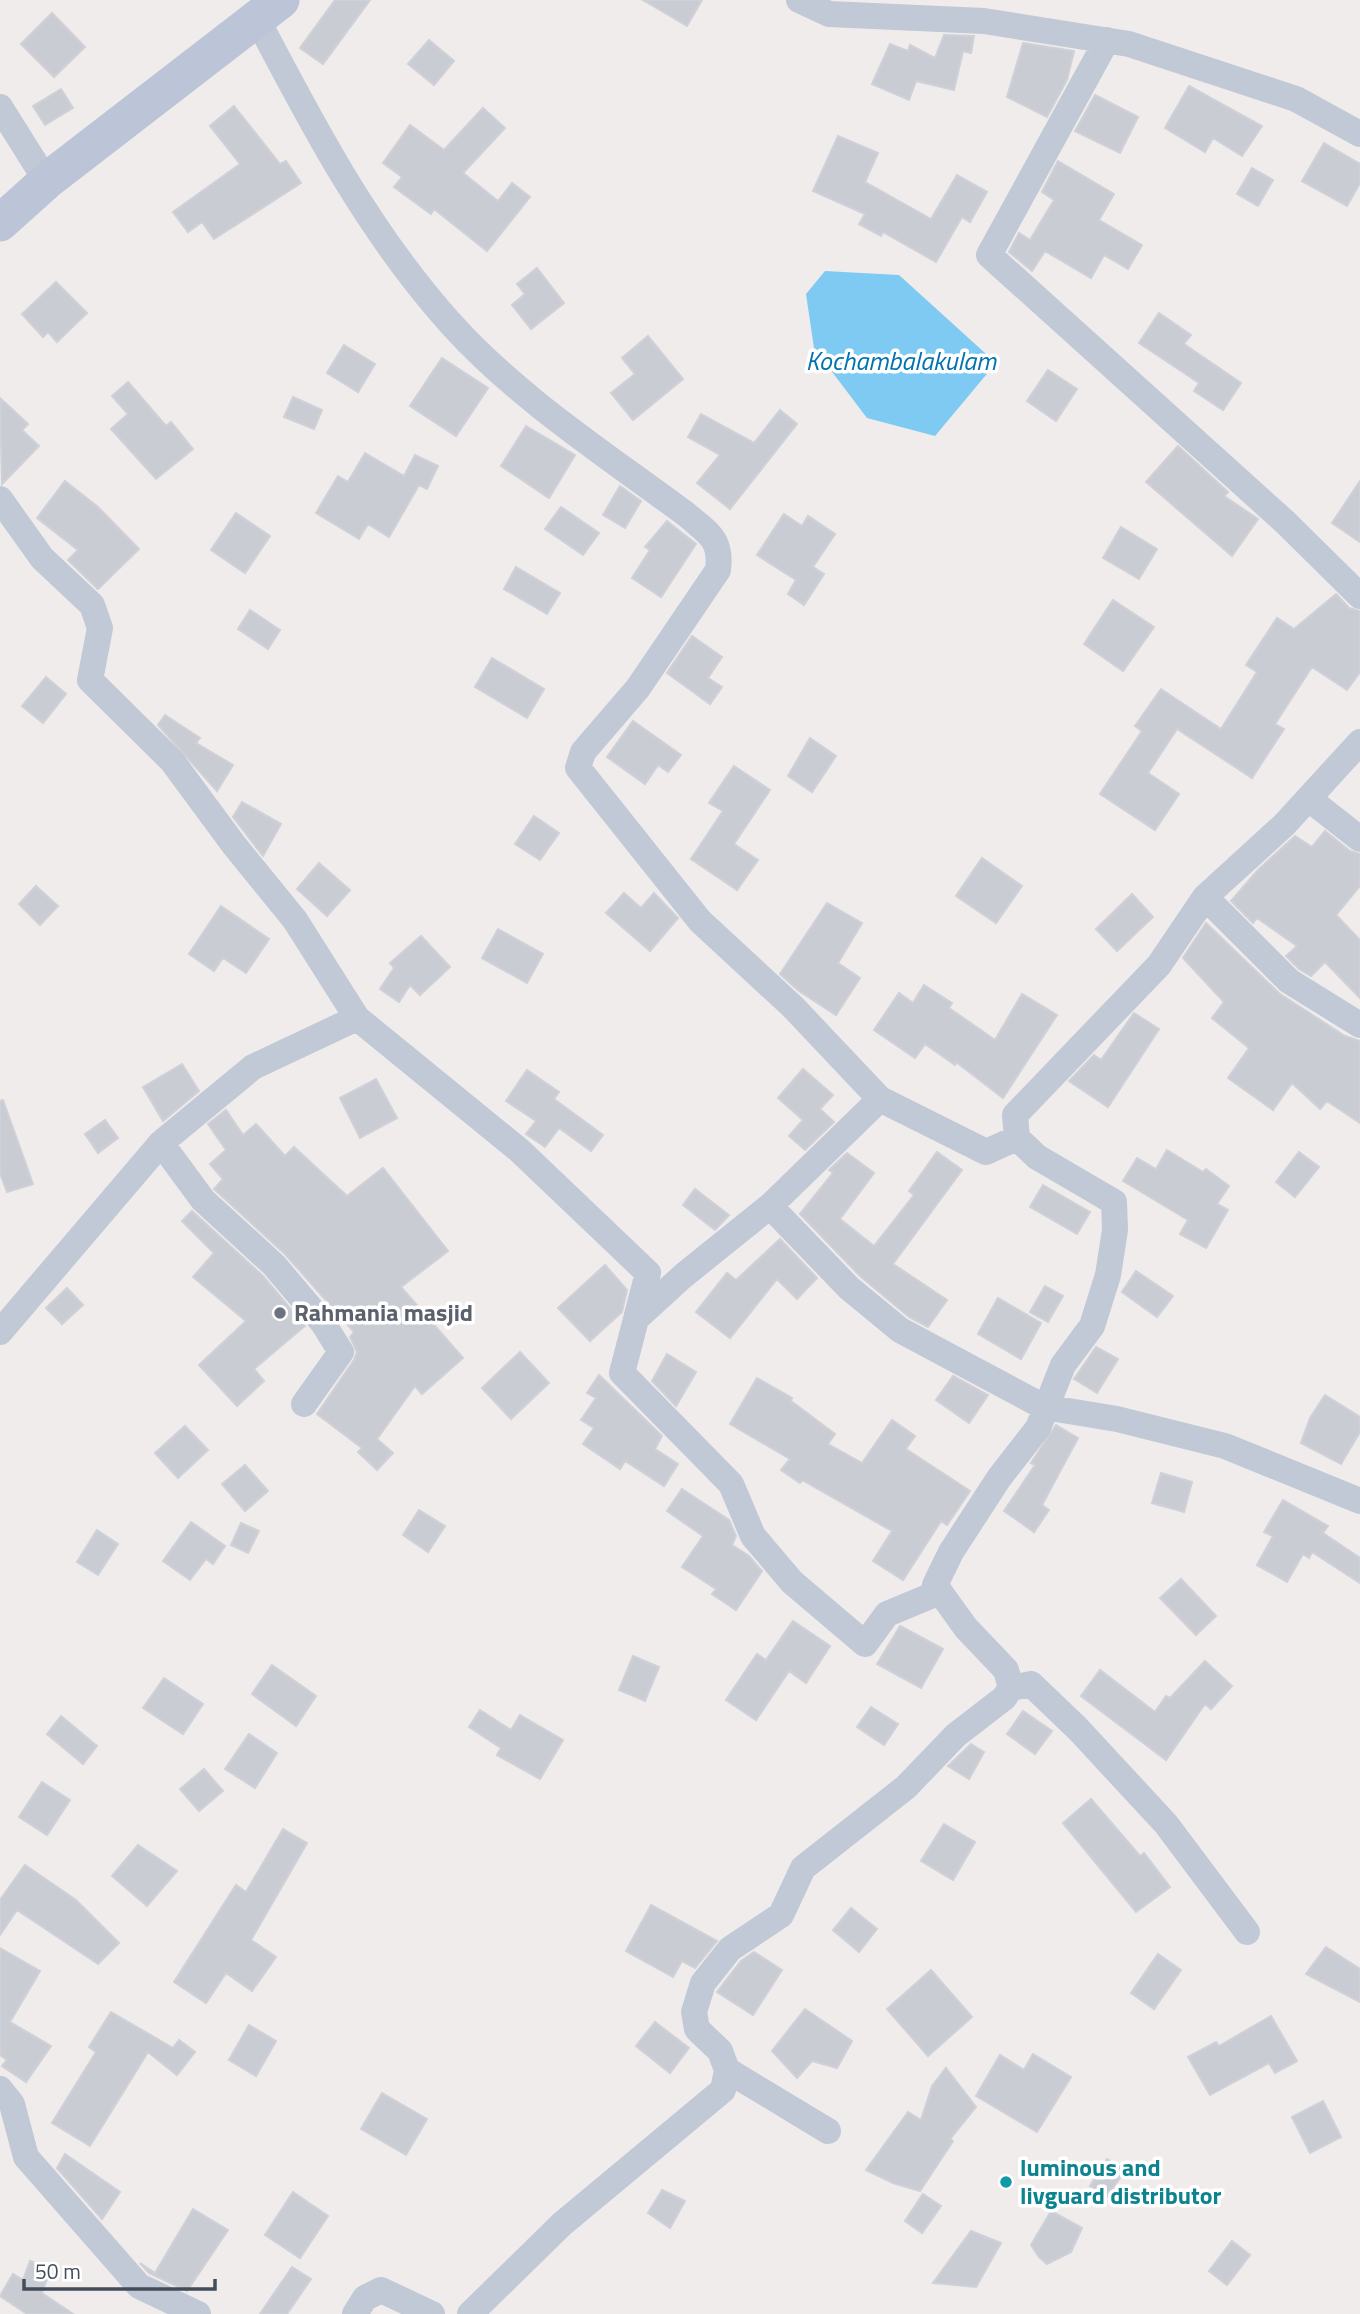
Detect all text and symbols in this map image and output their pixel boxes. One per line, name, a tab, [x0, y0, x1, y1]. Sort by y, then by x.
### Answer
water label: Kochambalakulam	[806, 341, 997, 380]
place label: Rahmania masjid	[294, 1294, 473, 1330]
marker: Rahmania masjid	[272, 1305, 288, 1321]
place label: luminous and livguard distributor	[1020, 2149, 1222, 2213]
marker: luminous and livguard distributor	[998, 2174, 1014, 2190]
scale bar	[24, 2248, 215, 2292]
text: 50 m	[35, 2255, 81, 2287]

